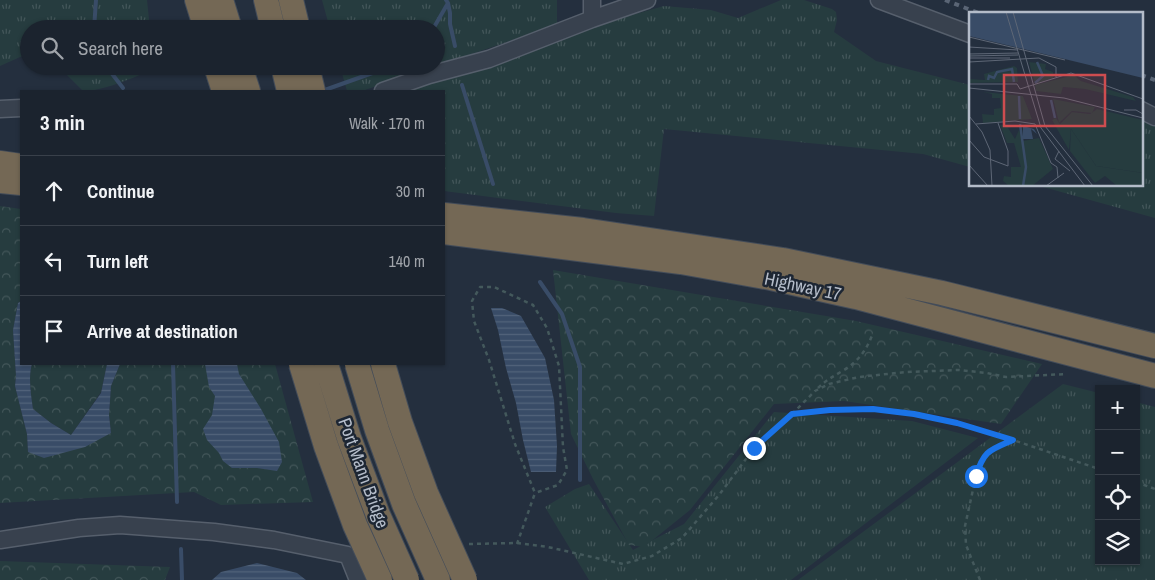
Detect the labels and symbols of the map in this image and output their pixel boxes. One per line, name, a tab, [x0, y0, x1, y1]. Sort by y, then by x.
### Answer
inset map	[969, 12, 1142, 186]
street label: Highway 17	[762, 266, 844, 306]
street label: Port Mann Bridge	[332, 414, 396, 532]
route end	[743, 437, 766, 460]
route start	[965, 465, 988, 488]

